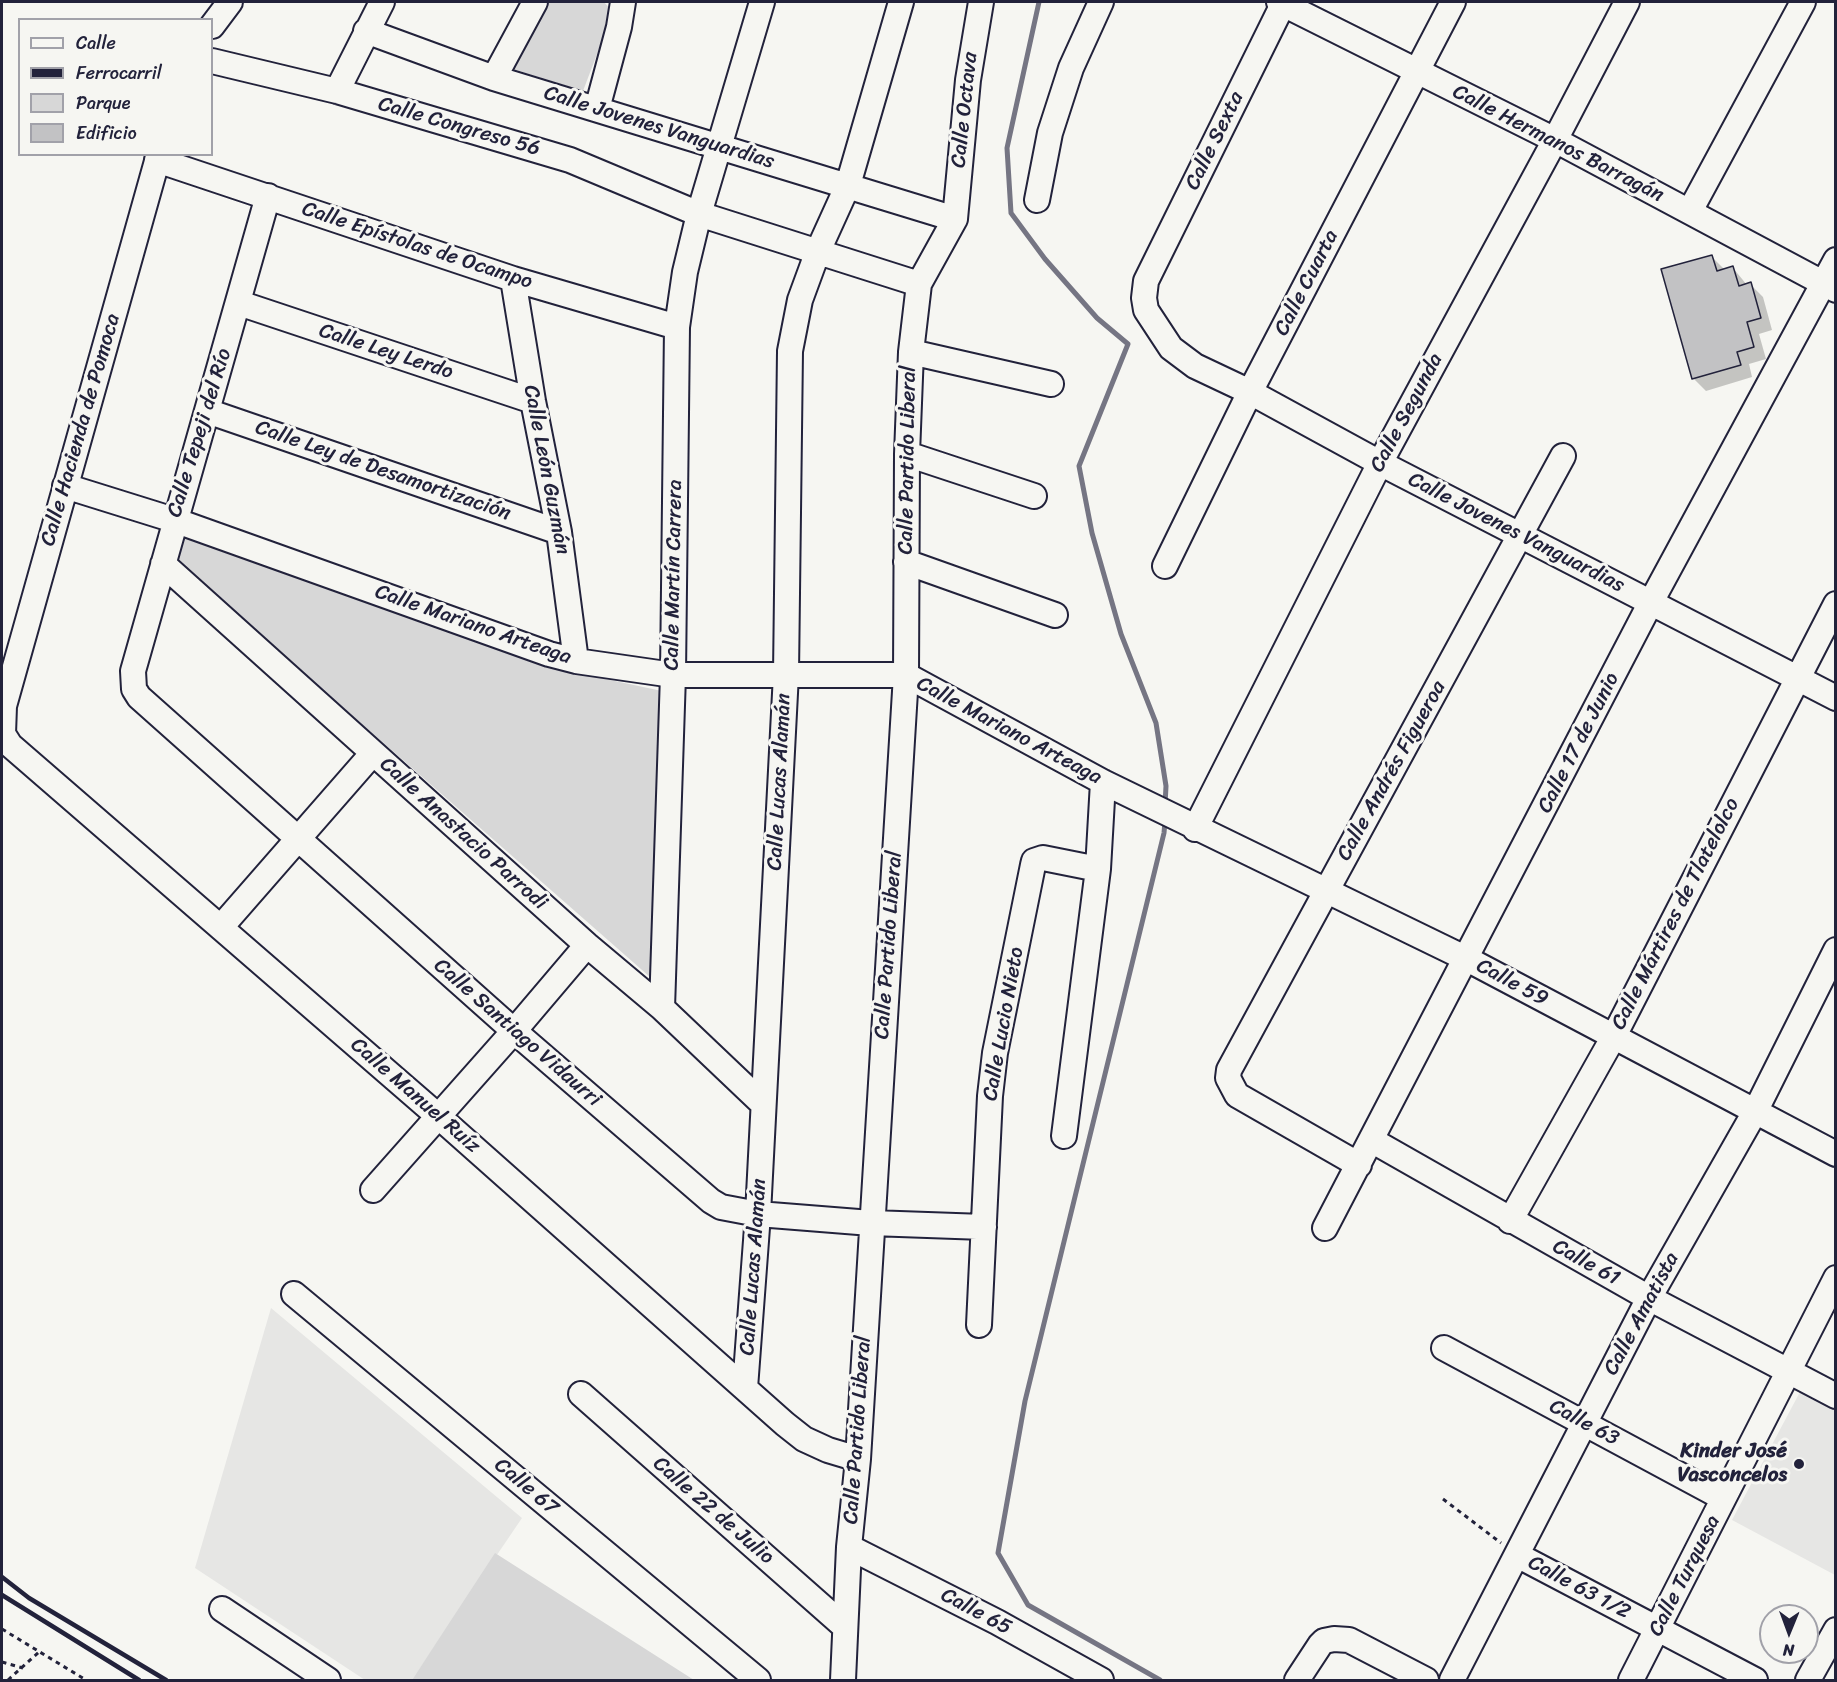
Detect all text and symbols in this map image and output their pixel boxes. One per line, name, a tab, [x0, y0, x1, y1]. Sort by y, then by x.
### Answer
legend	[18, 18, 213, 156]
text: Calle	[76, 27, 116, 59]
street label: Calle Octava	[946, 51, 984, 169]
text: Ferrocarril	[76, 57, 162, 89]
street label: Calle Hermanos Barragán	[1448, 80, 1668, 208]
street label: Calle Jovenes Vanguardias	[541, 81, 777, 175]
text: Parque	[76, 87, 130, 119]
street label: Calle Sexta	[1180, 88, 1250, 194]
street label: Calle Congreso 56	[375, 92, 543, 162]
text: Edificio	[76, 117, 137, 149]
street label: Calle Epístolas de Ocampo	[299, 197, 535, 295]
street label: Calle Cuarta	[1270, 226, 1344, 340]
street label: Calle Hacienda de Pomoca	[36, 311, 126, 549]
street label: Calle Ley Lerdo	[316, 318, 456, 386]
street label: Calle Tepeji del Río	[162, 346, 238, 520]
street label: Calle Segunda	[1365, 349, 1449, 477]
street label: Calle Partido Liberal	[894, 365, 922, 555]
street label: Calle León Guzmán	[517, 383, 575, 557]
street label: Calle Ley de Desamortización	[252, 415, 514, 527]
street label: Calle Jovenes Vanguardias	[1404, 467, 1628, 599]
street label: Calle Martín Carrera	[660, 479, 688, 671]
street label: Calle Mariano Arteaga	[372, 580, 574, 670]
street label: Calle 17 de Junio	[1533, 669, 1625, 817]
street label: Calle Mariano Arteaga	[912, 672, 1106, 790]
street label: Calle Andrés Figueroa	[1332, 677, 1452, 865]
street label: Calle Lucas Alamán	[763, 693, 797, 871]
street label: Calle Anastacio Parrodi	[374, 752, 552, 916]
street label: Calle Mártires de Tlatelolco	[1607, 794, 1745, 1034]
street label: Calle Partido Liberal	[870, 850, 908, 1040]
street label: Calle Lucio Nieto	[978, 945, 1030, 1103]
street label: Calle Santiago Vidaurri	[428, 954, 606, 1112]
street label: Calle 59	[1472, 954, 1552, 1012]
street label: Calle Manuel Ruíz	[345, 1033, 485, 1159]
street label: Calle Lucas Alamán	[735, 1178, 773, 1356]
street label: Calle 61	[1548, 1234, 1624, 1292]
street label: Calle Amatista	[1599, 1248, 1685, 1380]
street label: Calle Partido Liberal	[839, 1335, 877, 1525]
street label: Calle 63	[1545, 1394, 1623, 1452]
place label: Kinder José Vasconcelos	[1677, 1439, 1787, 1489]
street label: Calle 22 de Julio	[647, 1452, 779, 1570]
street label: Calle 67	[489, 1453, 563, 1521]
marker: Kinder José Vasconcelos	[1792, 1457, 1806, 1471]
street label: Calle Turquesa	[1644, 1511, 1726, 1641]
street label: Calle 63 1/2	[1523, 1551, 1635, 1625]
street label: Calle 65	[936, 1583, 1016, 1641]
north arrow	[1759, 1604, 1819, 1664]
text: N	[1783, 1636, 1795, 1665]

